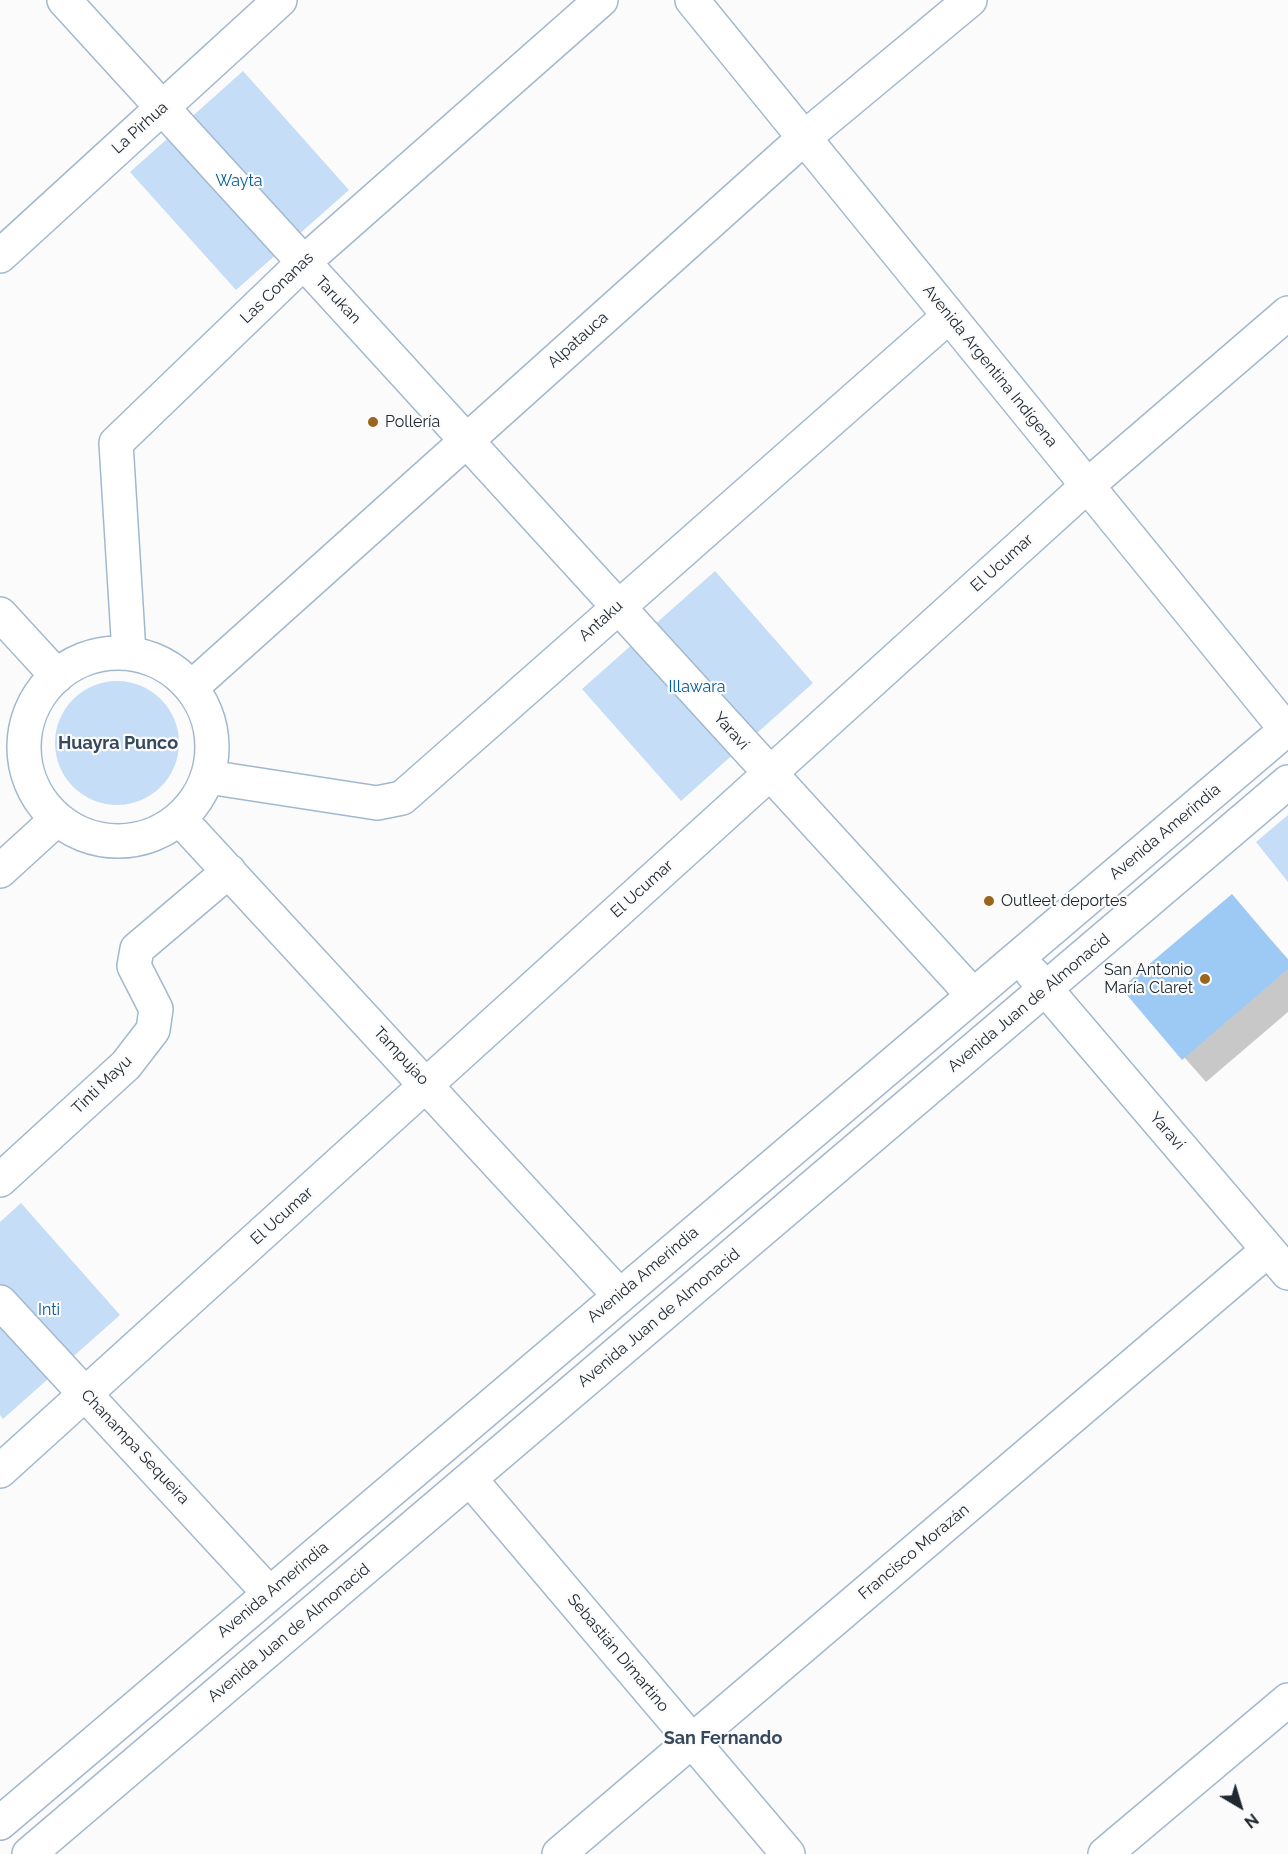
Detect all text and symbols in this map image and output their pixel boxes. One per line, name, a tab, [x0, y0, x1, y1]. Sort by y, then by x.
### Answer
street label: La Pirhua	[108, 98, 172, 158]
park label: Wayta	[215, 171, 263, 191]
street label: Las Conanas	[236, 248, 318, 328]
street label: Tarukan	[311, 272, 365, 328]
street label: Avenida Argentina Indígena	[919, 281, 1061, 451]
street label: Alpatauca	[544, 308, 612, 372]
place label: Pollería	[385, 412, 440, 432]
marker: Pollería	[366, 415, 380, 429]
street label: El Ucumar	[967, 530, 1037, 596]
street label: Antaku	[575, 596, 627, 646]
park label: Illawara	[669, 677, 725, 697]
street label: Yaraví	[709, 708, 753, 754]
district label: Huayra Punco	[58, 733, 178, 755]
street label: Avenida Amerindia	[1106, 780, 1224, 884]
street label: El Ucumar	[607, 856, 677, 922]
place label: Outleet deportes	[1001, 891, 1127, 911]
marker: Outleet deportes	[982, 894, 996, 908]
street label: Avenida Juan de Almonacid	[944, 929, 1114, 1077]
place label: San Antonio María Claret	[1104, 960, 1193, 998]
marker: San Antonio María Claret	[1198, 972, 1212, 986]
street label: Tampujao	[369, 1023, 433, 1089]
street label: Tinti Mayu	[68, 1052, 136, 1118]
street label: Yaraví	[1145, 1108, 1189, 1154]
street label: El Ucumar	[247, 1183, 317, 1249]
street label: Avenida Amerindia	[584, 1223, 702, 1327]
street label: Avenida Juan de Almonacid	[574, 1244, 744, 1392]
park label: Inti	[38, 1300, 60, 1320]
street label: Chanampa Sequeira	[77, 1386, 193, 1508]
street label: Francisco Morazán	[855, 1500, 973, 1604]
street label: Avenida Amerindia	[214, 1538, 332, 1642]
street label: Avenida Juan de Almonacid	[204, 1559, 374, 1707]
street label: Sebastián Dimartino	[563, 1590, 673, 1716]
district label: San Fernando	[664, 1728, 782, 1750]
north arrow	[1210, 1776, 1270, 1836]
text: N	[1241, 1809, 1262, 1832]

